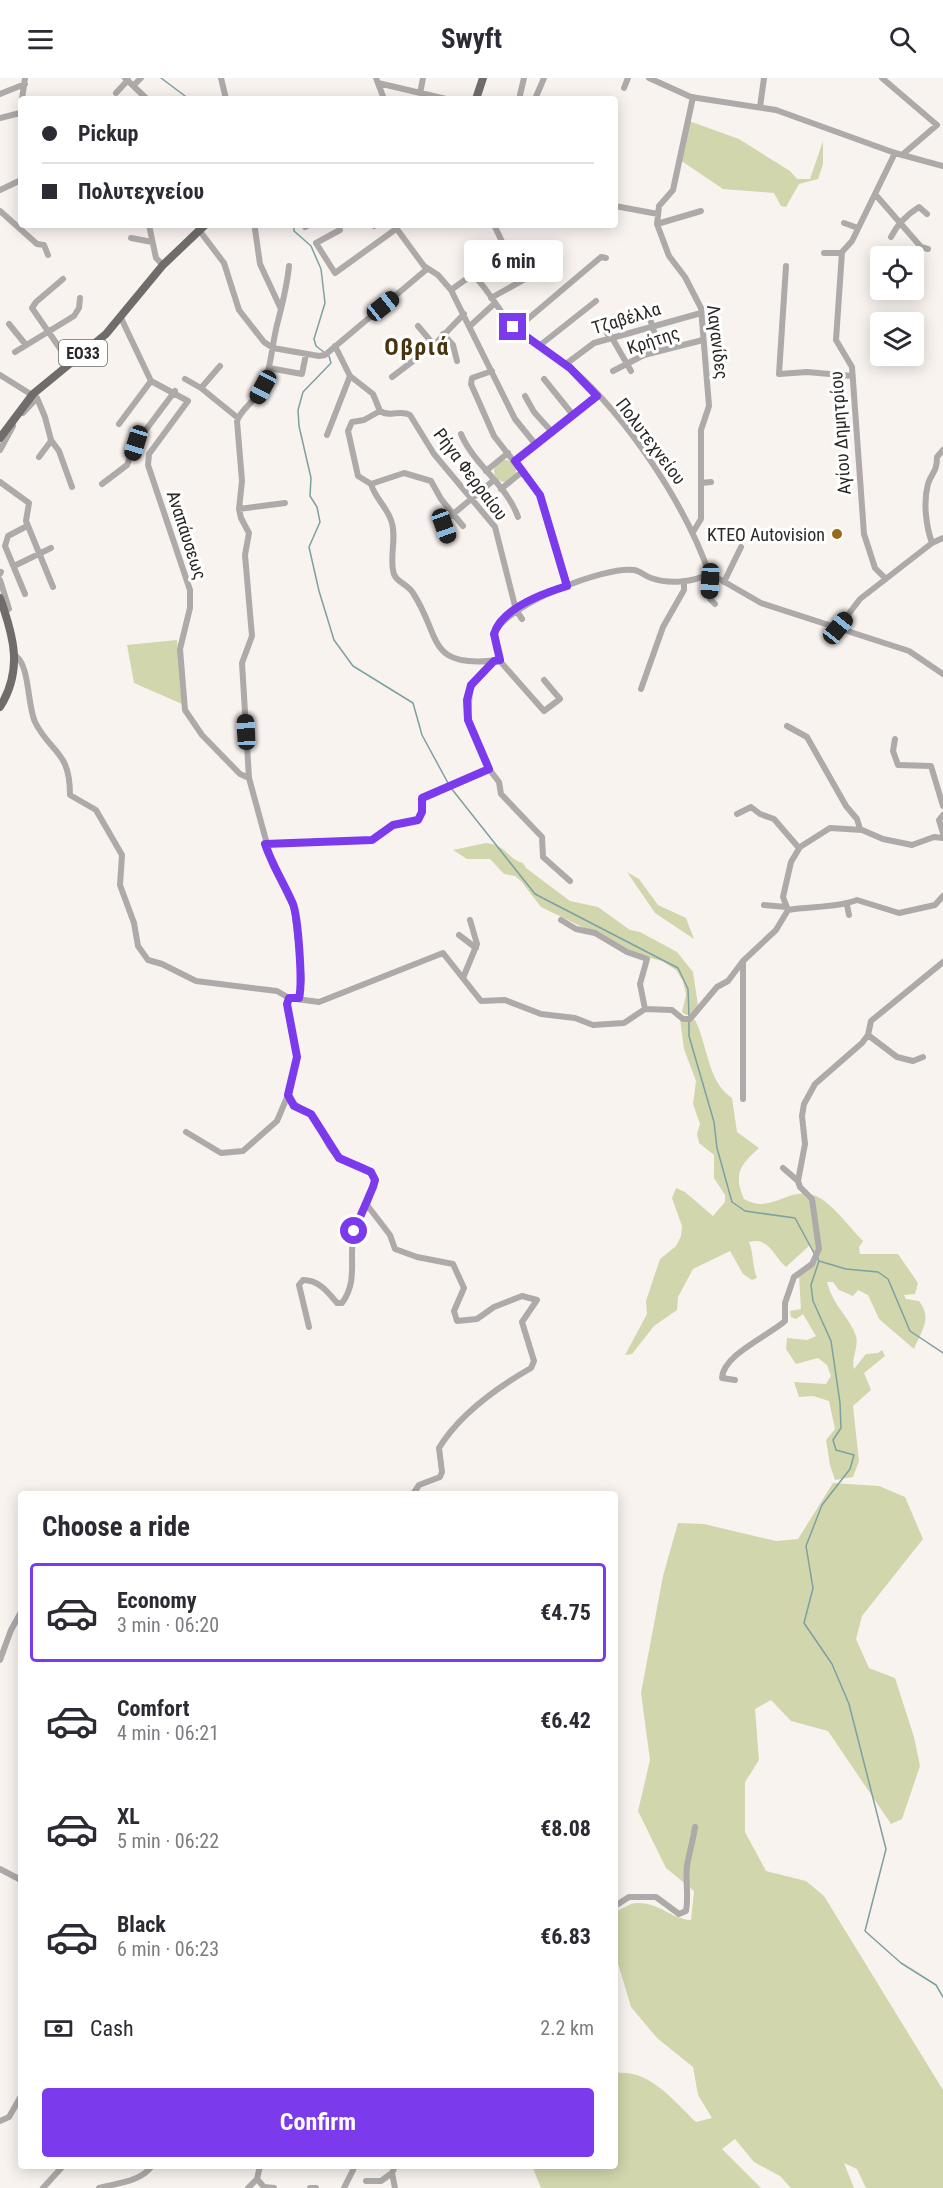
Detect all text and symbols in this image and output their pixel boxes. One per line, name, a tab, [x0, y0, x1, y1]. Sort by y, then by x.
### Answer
icon: menu	[24, 23, 57, 56]
text: Swyft	[441, 23, 502, 55]
icon: search	[886, 23, 919, 56]
text: Pickup	[78, 121, 138, 146]
text: Πολυτεχνείου	[78, 179, 204, 204]
callout: 6 min	[464, 240, 562, 282]
map controls	[870, 246, 924, 366]
button: locate	[870, 246, 924, 300]
text: 6 min	[491, 249, 536, 273]
car	[363, 288, 403, 324]
street label: Τζαβέλλα	[589, 298, 663, 338]
street label: Λαγανίδες	[703, 303, 733, 381]
button: layers	[870, 312, 924, 366]
route end	[499, 313, 526, 340]
street label: Κρήτης	[624, 322, 682, 358]
district label: Οβριά	[384, 333, 450, 361]
road number: ΕΟ33	[59, 340, 107, 366]
car	[247, 367, 279, 407]
street label: Αγίου Δημητρίου	[825, 371, 855, 495]
street label: Πολυτεχνείου	[612, 394, 690, 488]
car	[122, 423, 150, 463]
street label: Ρήγα Φερραίου	[430, 424, 512, 524]
street label: Αναπάυσεως	[163, 488, 211, 582]
car	[429, 506, 459, 546]
place label: KTEO Autovision	[707, 524, 825, 545]
marker: KTEO Autovision	[830, 527, 844, 541]
car	[700, 563, 720, 599]
car	[820, 608, 856, 648]
car	[236, 714, 256, 750]
route start	[340, 1217, 367, 1244]
text: Choose a ride	[42, 1511, 190, 1543]
icon: car	[45, 1586, 99, 1640]
text: Economy	[117, 1588, 197, 1613]
text: €4.75	[540, 1600, 591, 1625]
text: 3 min · 06:20	[117, 1613, 219, 1637]
icon: car	[45, 1694, 99, 1748]
text: Comfort	[117, 1696, 190, 1721]
text: €6.42	[540, 1708, 591, 1733]
text: 4 min · 06:21	[117, 1721, 219, 1745]
icon: car	[45, 1802, 99, 1856]
text: XL	[117, 1804, 140, 1829]
text: €8.08	[540, 1816, 591, 1841]
text: 5 min · 06:22	[117, 1829, 219, 1853]
icon: car	[45, 1910, 99, 1964]
text: Black	[117, 1912, 166, 1937]
text: €6.83	[540, 1924, 591, 1949]
text: 6 min · 06:23	[117, 1937, 219, 1961]
icon: cash	[42, 2012, 75, 2045]
text: Cash	[90, 2016, 134, 2041]
text: 2.2 km	[540, 2016, 594, 2040]
button: Confirm	[42, 2088, 594, 2157]

